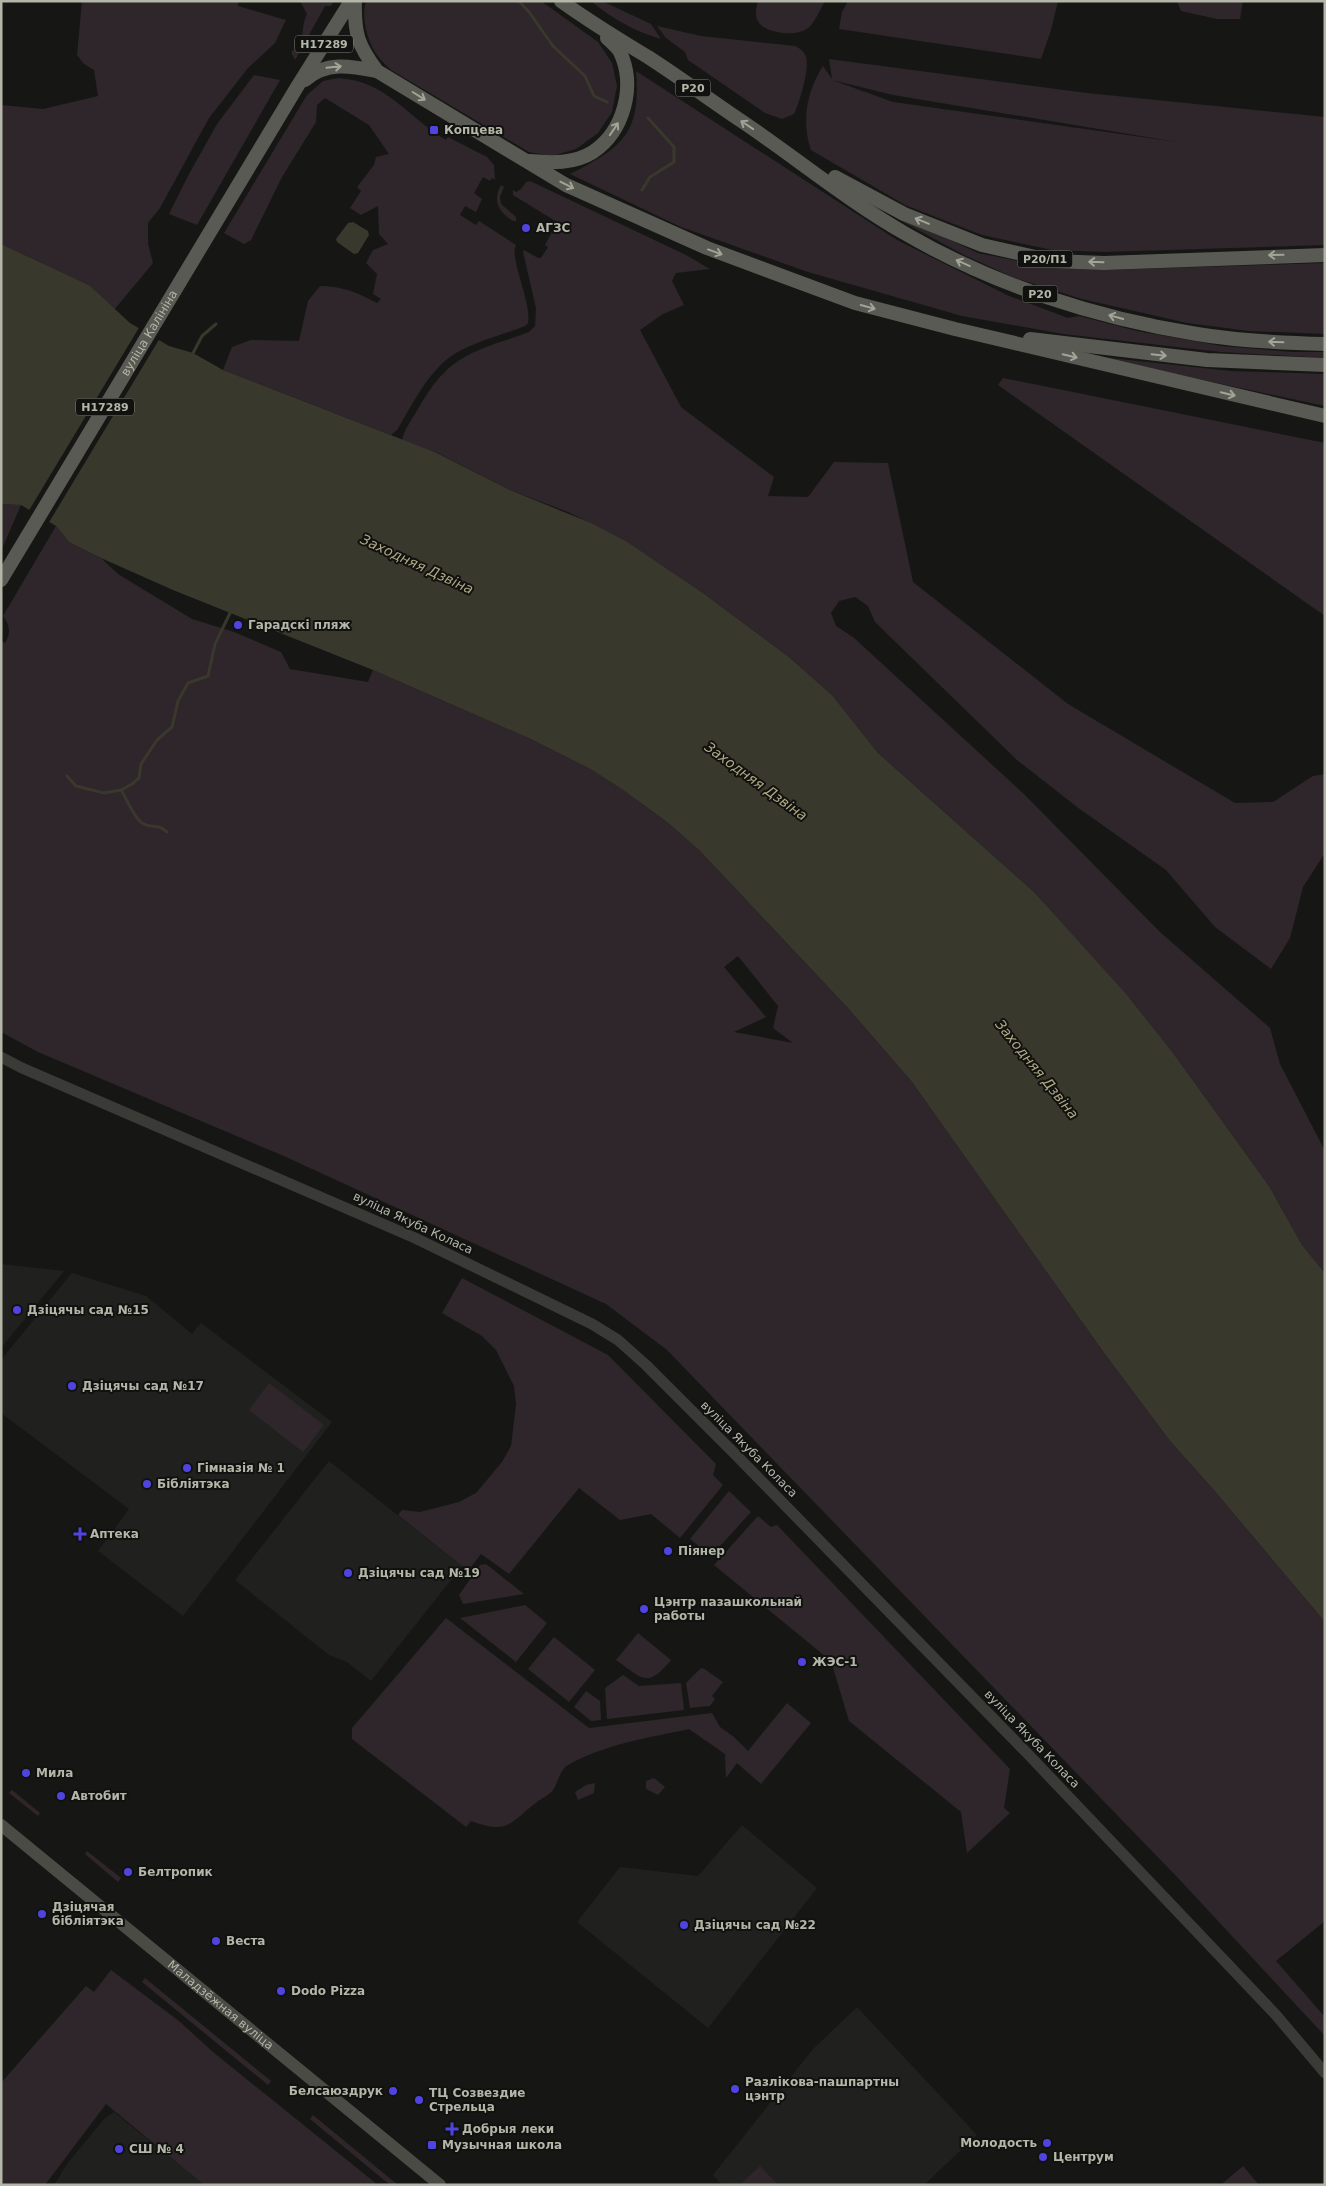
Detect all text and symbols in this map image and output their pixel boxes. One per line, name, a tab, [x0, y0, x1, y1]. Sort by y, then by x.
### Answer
road number: Н17289	[295, 36, 353, 52]
one-way arrow	[326, 62, 342, 72]
road number: Р20	[676, 80, 710, 96]
one-way arrow	[411, 92, 425, 102]
one-way arrow	[741, 120, 755, 130]
one-way arrow	[609, 122, 619, 136]
place label: Копцева	[444, 123, 503, 137]
marker: Копцева	[428, 124, 440, 136]
one-way arrow	[560, 180, 575, 190]
one-way arrow	[915, 216, 931, 225]
place label: АГЗС	[536, 221, 570, 235]
marker: АГЗС	[520, 222, 532, 234]
one-way arrow	[708, 248, 723, 257]
road number: Р20/П1	[1018, 250, 1072, 268]
one-way arrow	[1268, 251, 1284, 260]
one-way arrow	[956, 257, 971, 267]
one-way arrow	[1088, 258, 1104, 267]
road number: Р20	[1022, 286, 1058, 302]
street label: вуліца Калініна	[118, 288, 180, 379]
one-way arrow	[860, 303, 876, 312]
one-way arrow	[1108, 312, 1124, 322]
one-way arrow	[1268, 338, 1284, 347]
one-way arrow	[1151, 350, 1167, 360]
one-way arrow	[1062, 352, 1078, 361]
one-way arrow	[1220, 390, 1236, 399]
road number: Н17289	[76, 398, 134, 416]
water label: Заходняя Дзвіна	[358, 531, 476, 597]
place label: Гарадскі пляж	[248, 618, 350, 632]
marker: Гарадскі пляж	[232, 619, 244, 631]
water label: Заходняя Дзвіна	[702, 738, 810, 824]
water label: Заходняя Дзвіна	[992, 1016, 1082, 1122]
street label: вуліца Якуба Коласа	[351, 1189, 475, 1257]
place label: Дзіцячы сад №15	[27, 1303, 149, 1317]
marker: Дзіцячы сад №15	[11, 1304, 23, 1316]
place label: Дзіцячы сад №17	[82, 1379, 204, 1393]
marker: Дзіцячы сад №17	[66, 1380, 78, 1392]
street label: вуліца Якуба Коласа	[698, 1398, 800, 1500]
place label: Гімназія № 1	[197, 1461, 285, 1475]
marker: Гімназія № 1	[181, 1462, 193, 1474]
place label: Бібліятэка	[157, 1477, 230, 1491]
marker: Бібліятэка	[141, 1478, 153, 1490]
place label: Аптека	[90, 1527, 139, 1541]
marker: Аптека	[74, 1528, 86, 1540]
place label: Піянер	[678, 1544, 725, 1558]
marker: Піянер	[662, 1545, 674, 1557]
place label: Дзіцячы сад №19	[358, 1566, 480, 1580]
marker: Дзіцячы сад №19	[342, 1567, 354, 1579]
place label: Цэнтр пазашкольнай работы	[654, 1595, 802, 1623]
marker: Цэнтр пазашкольнай работы	[638, 1603, 650, 1615]
place label: ЖЭС-1	[812, 1655, 858, 1669]
marker: ЖЭС-1	[796, 1656, 808, 1668]
street label: вуліца Якуба Коласа	[982, 1687, 1082, 1791]
place label: Мила	[36, 1766, 73, 1780]
marker: Мила	[20, 1767, 32, 1779]
place label: Автобит	[71, 1789, 127, 1803]
marker: Автобит	[55, 1790, 67, 1802]
place label: Белтропик	[138, 1865, 213, 1879]
marker: Белтропик	[122, 1866, 134, 1878]
place label: Дзіцячая бібліятэка	[52, 1900, 124, 1928]
marker: Дзіцячая бібліятэка	[36, 1908, 48, 1920]
place label: Дзіцячы сад №22	[694, 1918, 816, 1932]
marker: Дзіцячы сад №22	[678, 1919, 690, 1931]
place label: Веста	[226, 1934, 265, 1948]
marker: Веста	[210, 1935, 222, 1947]
street label: Маладзёжная вуліца	[165, 1958, 276, 2053]
place label: Dodo Pizza	[291, 1984, 365, 1998]
marker: Dodo Pizza	[275, 1985, 287, 1997]
place label: Разлікова-пашпартны цэнтр	[745, 2075, 899, 2103]
marker: Разлікова-пашпартны цэнтр	[729, 2083, 741, 2095]
place label: Белсаюздрук	[289, 2084, 383, 2098]
marker: Белсаюздрук	[387, 2085, 399, 2097]
place label: ТЦ Созвездие Стрельца	[429, 2086, 525, 2114]
marker: ТЦ Созвездие Стрельца	[413, 2094, 425, 2106]
place label: Добрыя леки	[462, 2122, 554, 2136]
marker: Добрыя леки	[446, 2123, 458, 2135]
place label: Молодость	[960, 2136, 1037, 2150]
marker: Молодость	[1041, 2137, 1053, 2149]
place label: Музычная школа	[442, 2138, 562, 2152]
marker: Музычная школа	[426, 2139, 438, 2151]
place label: СШ № 4	[129, 2142, 184, 2156]
marker: СШ № 4	[113, 2143, 125, 2155]
place label: Центрум	[1053, 2150, 1114, 2164]
marker: Центрум	[1037, 2151, 1049, 2163]

